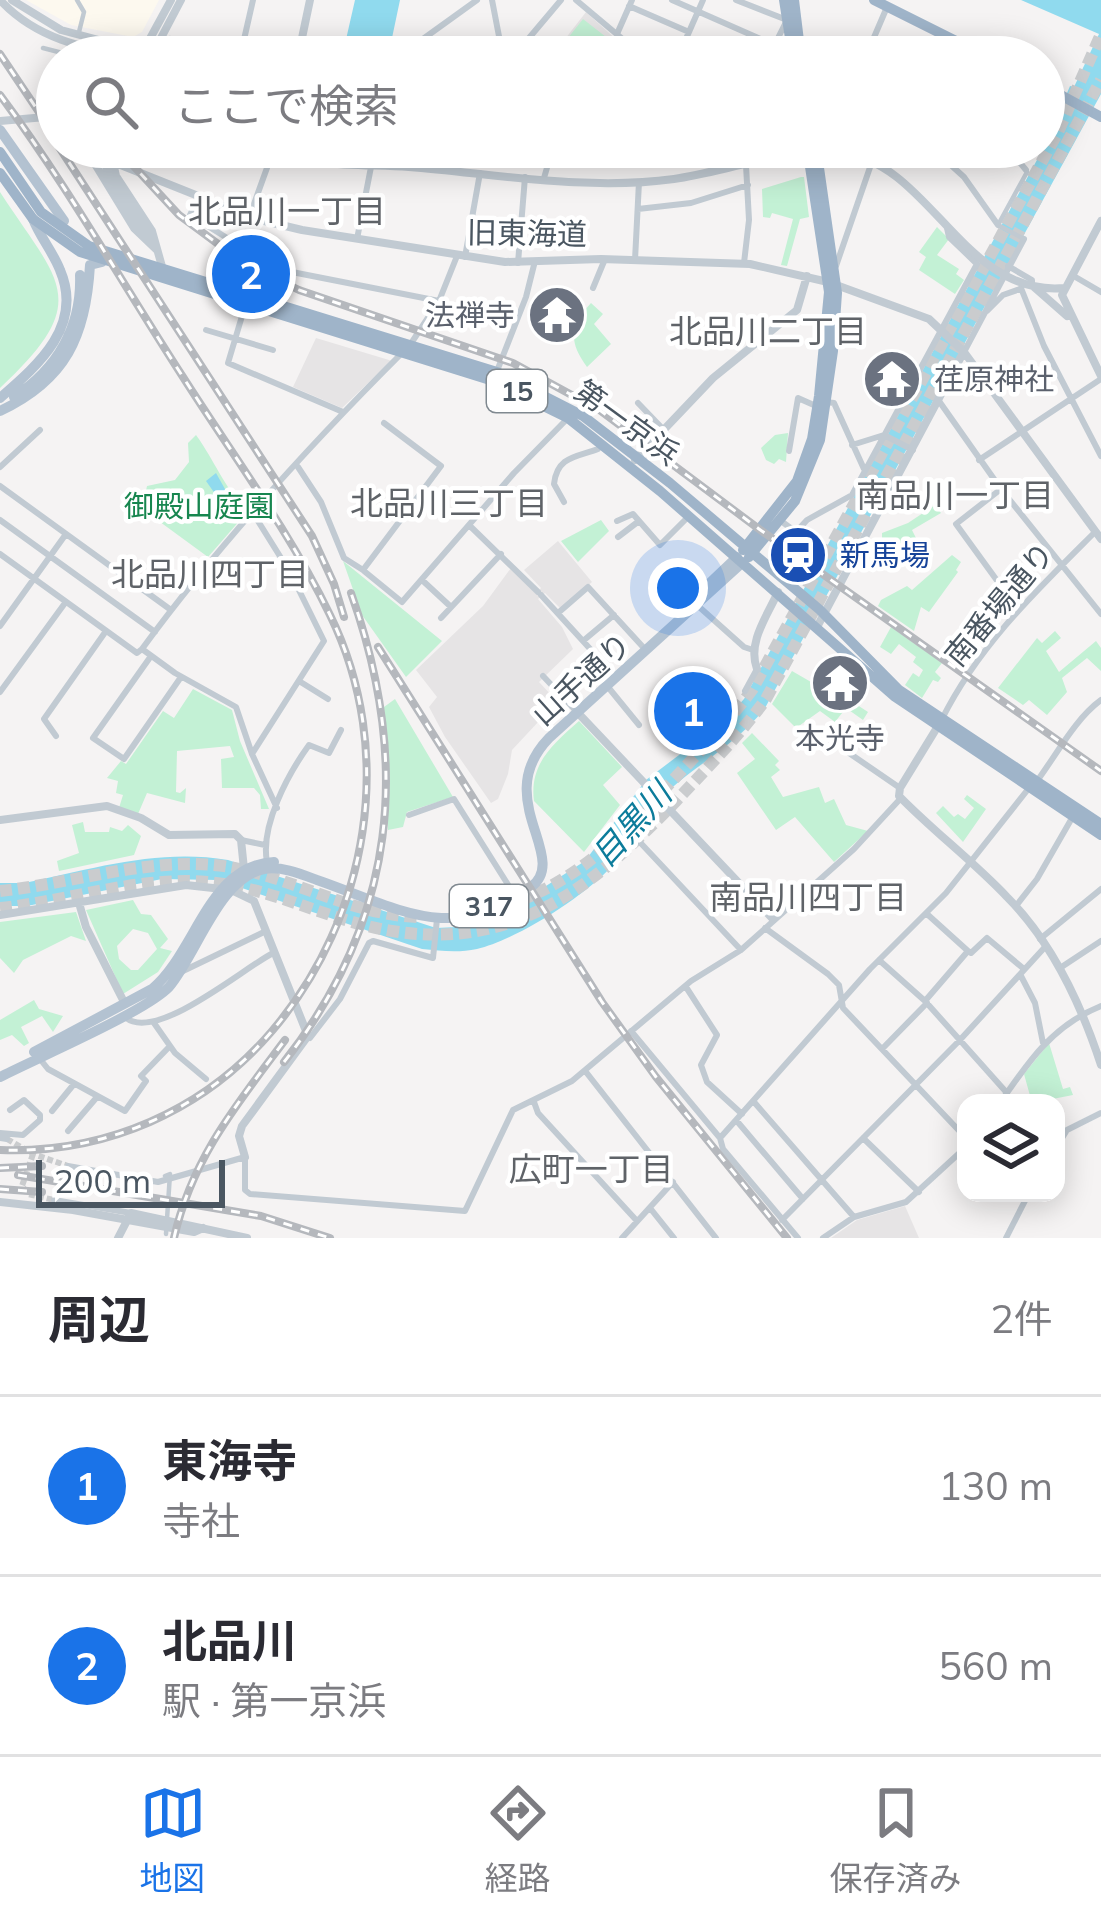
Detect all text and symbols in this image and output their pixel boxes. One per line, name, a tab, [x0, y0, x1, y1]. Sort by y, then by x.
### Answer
search box	[36, 36, 1065, 168]
icon: search	[78, 69, 144, 135]
text: ここで検索	[174, 77, 399, 133]
district label: 北品川一丁目	[188, 190, 386, 231]
street label: 旧東海道	[467, 213, 587, 253]
pin: 2	[212, 229, 290, 319]
temple icon: 法禅寺	[526, 284, 588, 346]
place label: 法禅寺	[425, 296, 515, 334]
district label: 北品川二丁目	[669, 310, 867, 351]
temple icon: 荏原神社	[861, 348, 923, 410]
place label: 荏原神社	[934, 360, 1054, 398]
road number: 15	[487, 370, 547, 412]
street label: 第一京浜	[567, 371, 687, 473]
district label: 南品川一丁目	[856, 474, 1054, 515]
district label: 北品川三丁目	[350, 482, 548, 523]
park label: 御殿山庭園	[124, 487, 274, 525]
station icon: 新馬場	[767, 524, 829, 586]
street label: 南番場通り	[936, 534, 1062, 674]
place label: 新馬場	[840, 536, 930, 574]
district label: 北品川四丁目	[111, 553, 309, 594]
your location	[648, 558, 708, 618]
street label: 山手通り	[524, 625, 638, 733]
temple icon: 本光寺	[809, 652, 871, 714]
pin: 1	[654, 666, 732, 756]
place label: 本光寺	[795, 719, 885, 757]
water label: 目黒川	[583, 771, 681, 875]
district label: 南品川四丁目	[709, 876, 907, 917]
road number: 317	[450, 885, 528, 927]
map controls	[957, 1094, 1065, 1202]
button: layers	[957, 1094, 1065, 1202]
district label: 広町一丁目	[509, 1148, 674, 1189]
scale bar	[36, 1154, 225, 1207]
text: 200 m	[54, 1160, 151, 1201]
text: 周辺	[48, 1287, 150, 1351]
text: 2件	[991, 1294, 1053, 1343]
text: 東海寺	[162, 1432, 297, 1488]
text: 1	[75, 1461, 99, 1510]
text: 130 m	[938, 1461, 1053, 1510]
text: 寺社	[162, 1496, 240, 1545]
text: 北品川	[162, 1612, 297, 1668]
text: 2	[75, 1641, 99, 1690]
text: 560 m	[938, 1641, 1053, 1690]
text: 駅 · 第一京浜	[162, 1676, 386, 1725]
tab: 地図	[140, 1780, 206, 1900]
tab: 経路	[485, 1780, 551, 1900]
tab: 保存済み	[830, 1780, 962, 1900]

